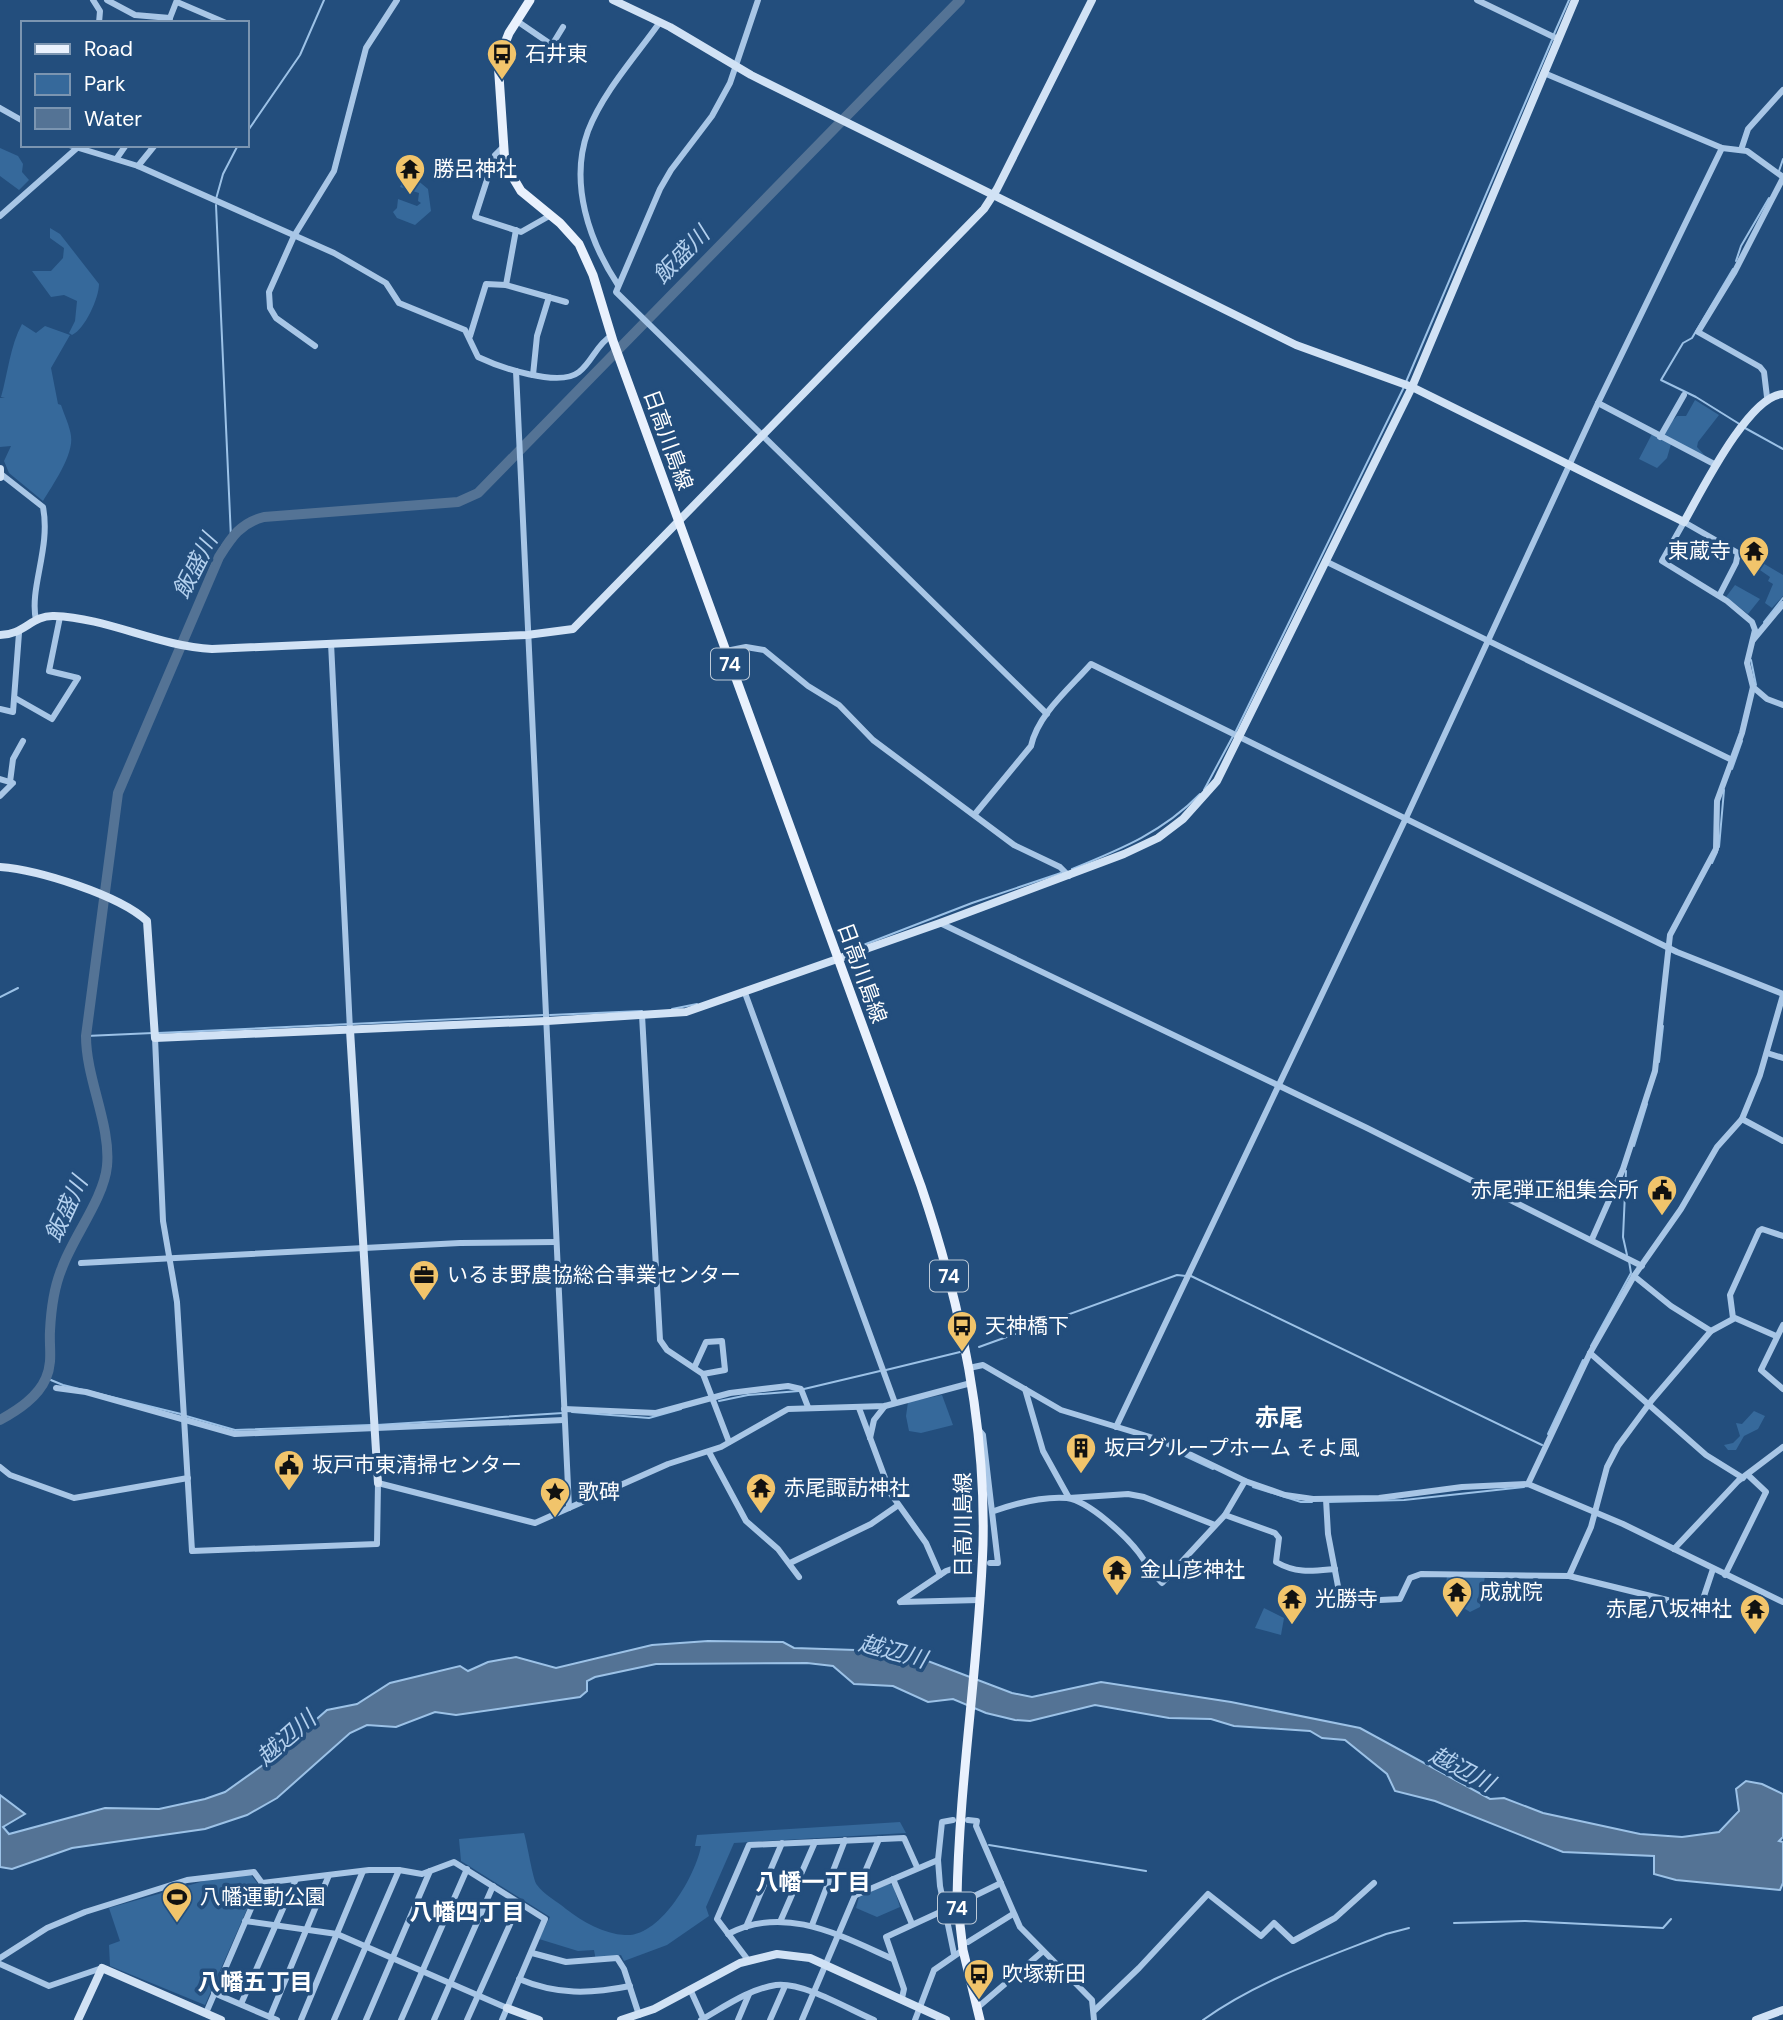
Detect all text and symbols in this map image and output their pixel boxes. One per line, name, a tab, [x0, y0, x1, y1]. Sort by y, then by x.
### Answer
legend	[21, 21, 248, 147]
text: Road	[84, 35, 133, 63]
bus stop icon: 石井東	[485, 37, 519, 81]
place label: 石井東	[525, 40, 588, 68]
text: Park	[84, 70, 126, 98]
text: Water	[84, 105, 142, 133]
temple icon: 勝呂神社	[393, 152, 427, 196]
place label: 勝呂神社	[433, 155, 517, 183]
water label: 飯盛川	[646, 218, 718, 290]
street label: 日高川島線	[637, 386, 699, 494]
water label: 飯盛川	[166, 526, 225, 604]
temple icon: 東蔵寺	[1737, 534, 1771, 578]
place label: 東蔵寺	[1668, 537, 1731, 565]
road number: 74	[711, 649, 749, 680]
street label: 日高川島線	[831, 919, 893, 1027]
water label: 飯盛川	[38, 1169, 95, 1247]
public building icon: 赤尾弾正組集会所	[1645, 1173, 1679, 1217]
place label: 赤尾弾正組集会所	[1471, 1176, 1639, 1204]
office icon: いるま野農協総合事業センター	[407, 1258, 441, 1302]
road number: 74	[930, 1260, 968, 1292]
place label: いるま野農協総合事業センター	[447, 1261, 741, 1289]
bus stop icon: 天神橋下	[945, 1309, 979, 1353]
place label: 天神橋下	[985, 1312, 1069, 1340]
district label: 赤尾	[1255, 1402, 1303, 1433]
building icon: 坂戸グループホーム そよ風	[1064, 1431, 1098, 1475]
place label: 坂戸グループホーム そよ風	[1104, 1434, 1360, 1462]
public building icon: 坂戸市東清掃センター	[272, 1448, 306, 1492]
place label: 坂戸市東清掃センター	[312, 1451, 522, 1479]
temple icon: 赤尾諏訪神社	[744, 1471, 778, 1515]
street label: 日高川島線	[949, 1473, 977, 1578]
place label: 赤尾諏訪神社	[784, 1474, 910, 1502]
place icon: 歌碑	[538, 1475, 572, 1519]
place label: 歌碑	[578, 1478, 620, 1506]
temple icon: 金山彦神社	[1100, 1553, 1134, 1597]
place label: 金山彦神社	[1140, 1556, 1245, 1584]
temple icon: 成就院	[1440, 1575, 1474, 1619]
place label: 成就院	[1480, 1578, 1543, 1606]
temple icon: 光勝寺	[1275, 1582, 1309, 1626]
place label: 光勝寺	[1315, 1585, 1378, 1613]
temple icon: 赤尾八坂神社	[1738, 1592, 1772, 1636]
place label: 赤尾八坂神社	[1606, 1595, 1732, 1623]
water label: 越辺川	[856, 1628, 933, 1675]
water label: 越辺川	[250, 1702, 324, 1772]
water label: 越辺川	[1424, 1740, 1502, 1800]
district label: 八幡一丁目	[756, 1867, 871, 1897]
sports icon: 八幡運動公園	[160, 1880, 194, 1924]
place label: 八幡運動公園	[200, 1883, 326, 1911]
road number: 74	[938, 1892, 976, 1924]
district label: 八幡四丁目	[410, 1897, 525, 1927]
bus stop icon: 吹塚新田	[962, 1957, 996, 2001]
place label: 吹塚新田	[1002, 1960, 1086, 1988]
district label: 八幡五丁目	[198, 1967, 313, 1997]

